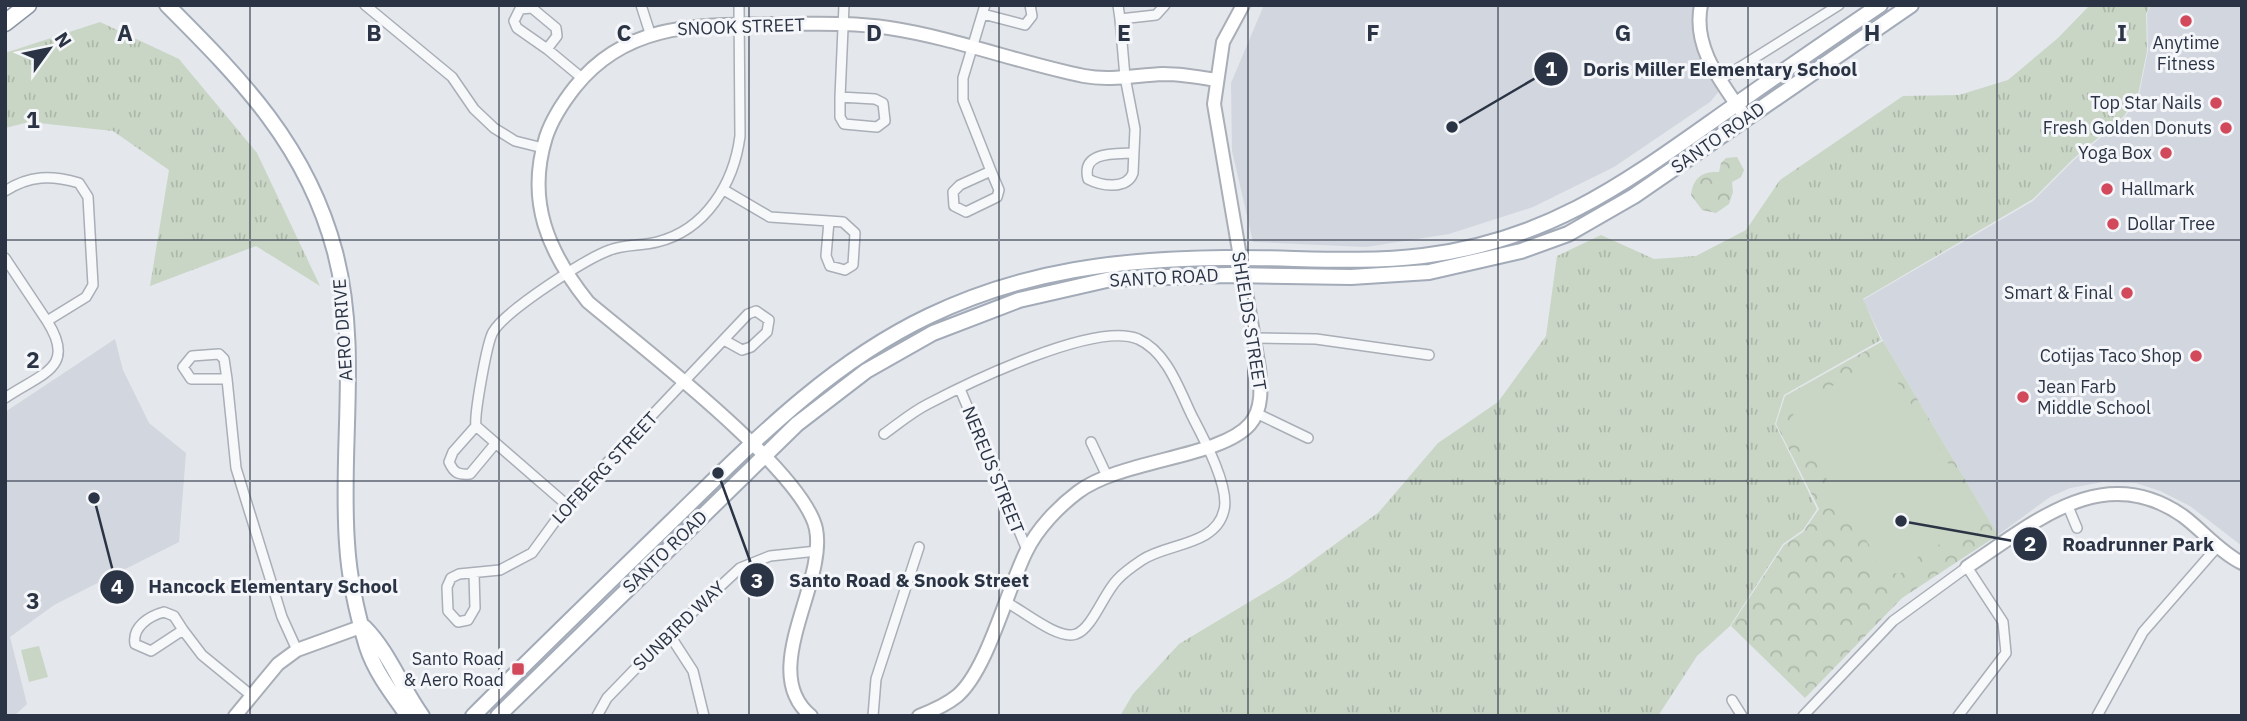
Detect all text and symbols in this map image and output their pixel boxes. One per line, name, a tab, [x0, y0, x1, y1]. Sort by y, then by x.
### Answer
street label: SNOOK STREET	[677, 13, 805, 40]
marker: Anytime Fitness	[2178, 13, 2194, 29]
north arrow	[14, 14, 84, 84]
text: A	[117, 17, 133, 47]
text: B	[366, 17, 382, 47]
text: C	[617, 17, 632, 47]
text: D	[866, 17, 882, 47]
text: E	[1117, 17, 1131, 47]
text: F	[1366, 17, 1380, 47]
text: G	[1615, 17, 1631, 47]
text: H	[1864, 17, 1880, 47]
text: I	[2117, 17, 2127, 47]
text: N	[49, 27, 77, 52]
place label: Anytime Fitness	[2152, 31, 2220, 75]
callout: Doris Miller Elementary School	[1534, 49, 1871, 89]
text: 1	[1545, 54, 1558, 82]
text: Doris Miller Elementary School	[1583, 57, 1857, 81]
place label: Top Star Nails	[2090, 91, 2202, 114]
marker: Top Star Nails	[2208, 95, 2224, 111]
street label: SANTO ROAD	[1666, 97, 1769, 178]
text: 1	[26, 104, 40, 134]
place label: Fresh Golden Donuts	[2043, 116, 2212, 139]
marker: Fresh Golden Donuts	[2218, 120, 2234, 136]
place label: Yoga Box	[2078, 141, 2152, 164]
marker: Yoga Box	[2158, 145, 2174, 161]
place label: Hallmark	[2121, 177, 2195, 200]
marker: Hallmark	[2099, 181, 2115, 197]
place label: Dollar Tree	[2127, 212, 2215, 235]
marker: Dollar Tree	[2105, 216, 2121, 232]
street label: SHIELDS STREET	[1227, 250, 1272, 392]
street label: SANTO ROAD	[1109, 263, 1219, 292]
street label: AERO DRIVE	[327, 278, 358, 382]
place label: Smart & Final	[2004, 281, 2113, 304]
marker: Smart & Final	[2119, 285, 2135, 301]
text: 2	[26, 344, 40, 374]
place label: Cotijas Taco Shop	[2040, 344, 2182, 367]
marker: Cotijas Taco Shop	[2188, 348, 2204, 364]
place label: Jean Farb Middle School	[2037, 375, 2151, 419]
marker: Jean Farb Middle School	[2015, 389, 2031, 405]
street label: NEREUS STREET	[957, 403, 1029, 537]
street label: LOFBERG STREET	[547, 407, 662, 529]
street label: SANTO ROAD	[617, 505, 712, 598]
callout: Roadrunner Park	[2013, 524, 2227, 564]
text: 2	[2024, 529, 2036, 557]
text: Roadrunner Park	[2062, 532, 2214, 556]
callout: Santo Road & Snook Street	[740, 560, 1043, 600]
text: 3	[751, 566, 763, 594]
callout: Hancock Elementary School	[99, 567, 412, 607]
text: Santo Road & Snook Street	[789, 568, 1029, 592]
text: 4	[111, 572, 123, 600]
text: Hancock Elementary School	[148, 574, 398, 598]
street label: SUNBIRD WAY	[628, 576, 730, 675]
text: 3	[26, 585, 40, 615]
place label: Santo Road & Aero Road	[404, 647, 504, 691]
marker: Santo Road & Aero Road	[510, 661, 526, 677]

